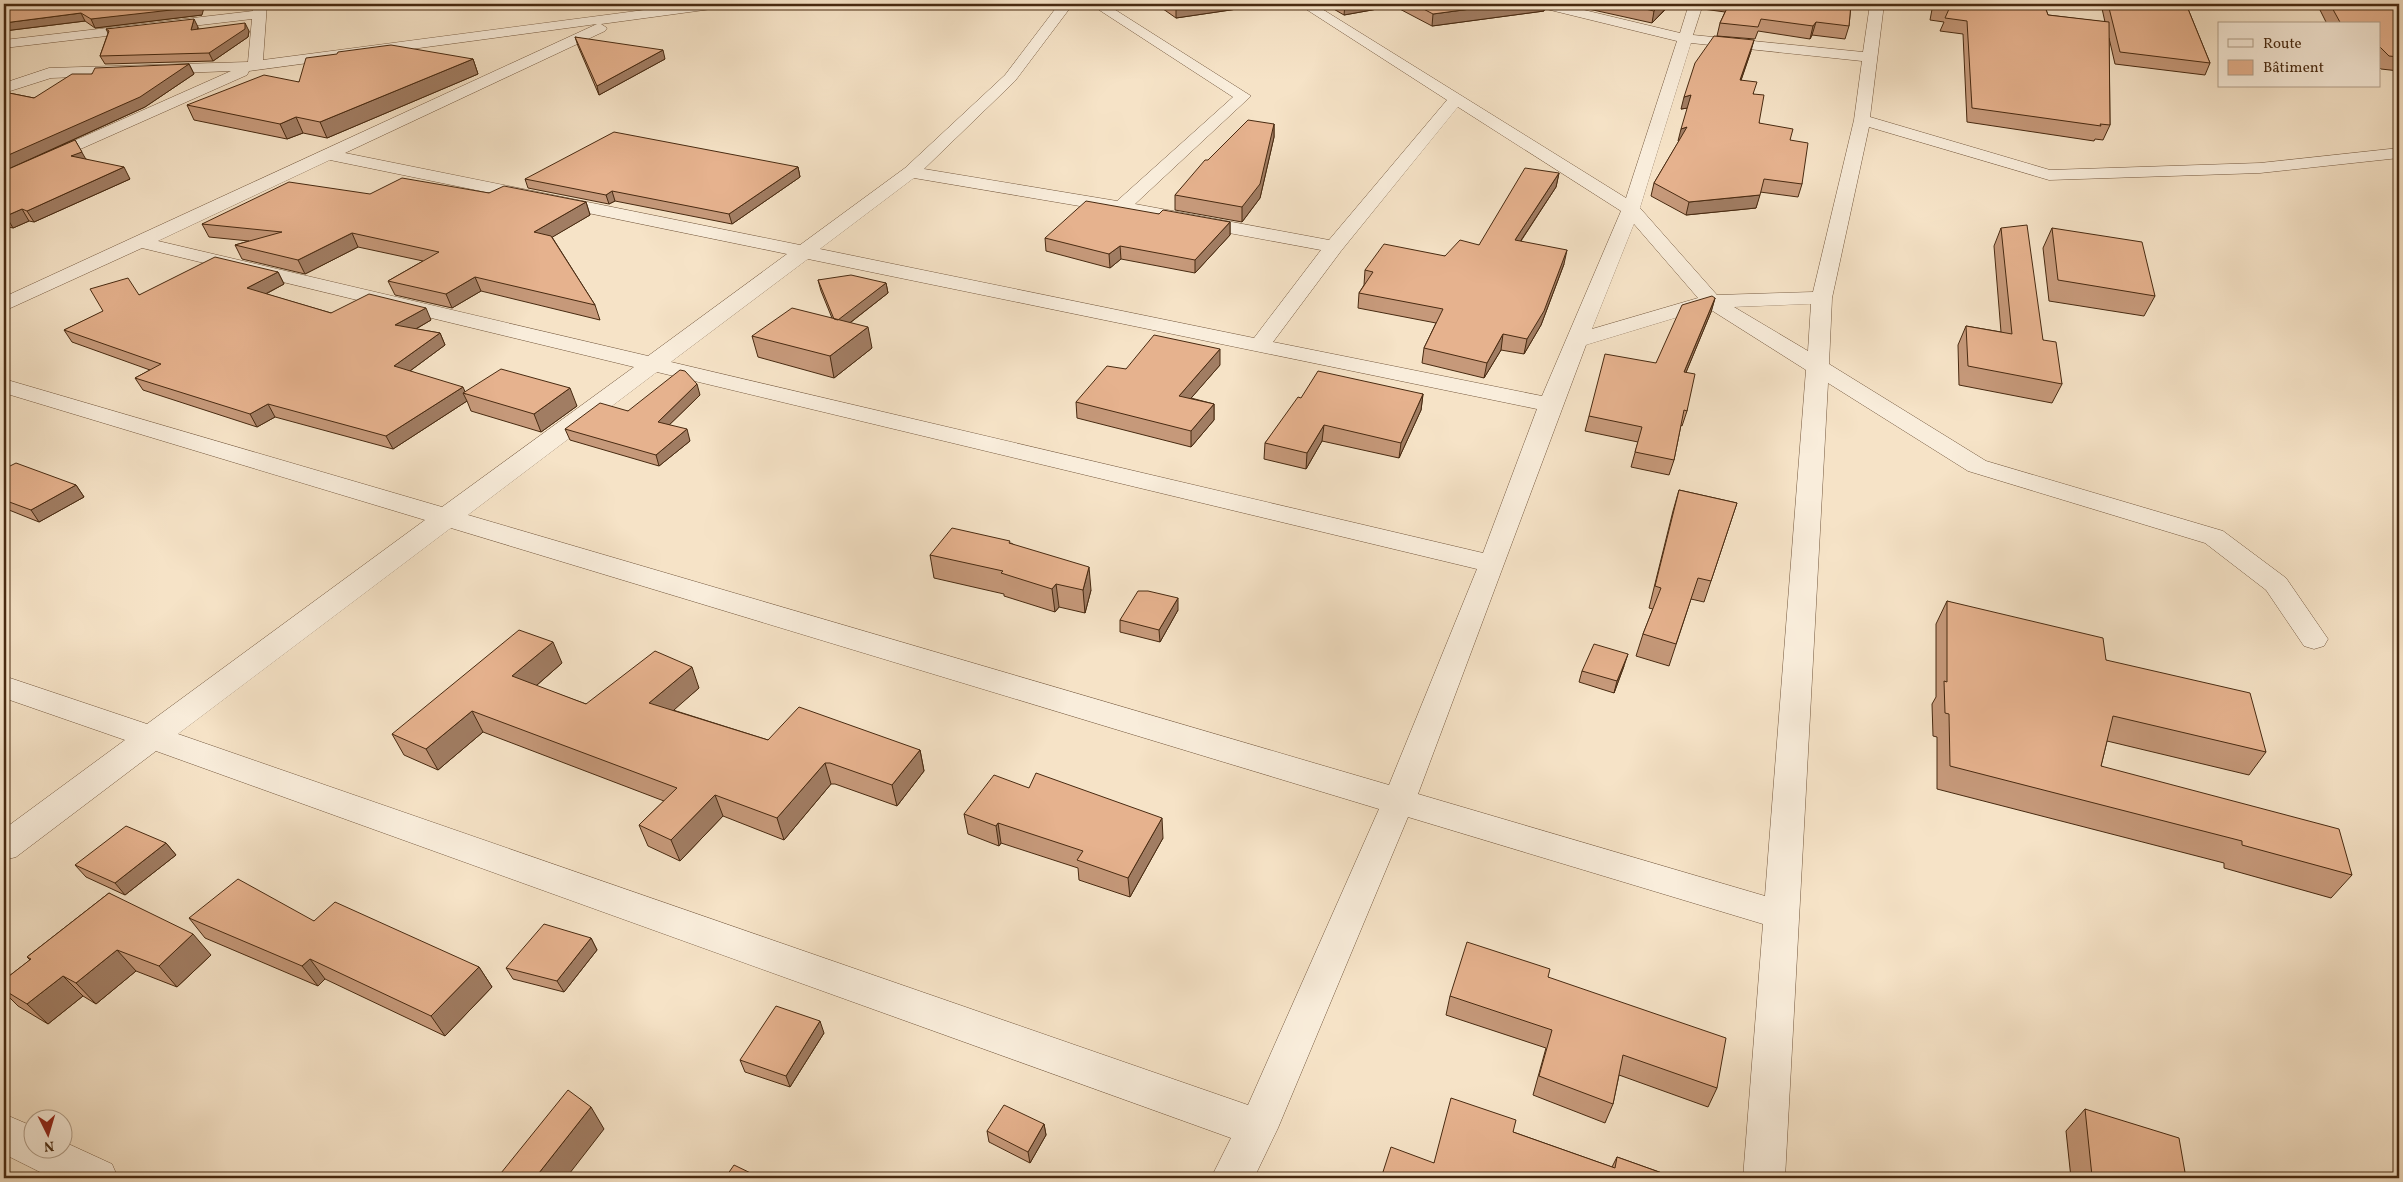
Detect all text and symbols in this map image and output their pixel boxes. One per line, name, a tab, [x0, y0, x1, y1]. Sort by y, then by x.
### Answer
legend	[2218, 22, 2380, 88]
text: Route	[2263, 34, 2302, 55]
text: Bâtiment	[2263, 58, 2324, 79]
north arrow	[22, 1110, 72, 1160]
text: N	[43, 1136, 55, 1155]

